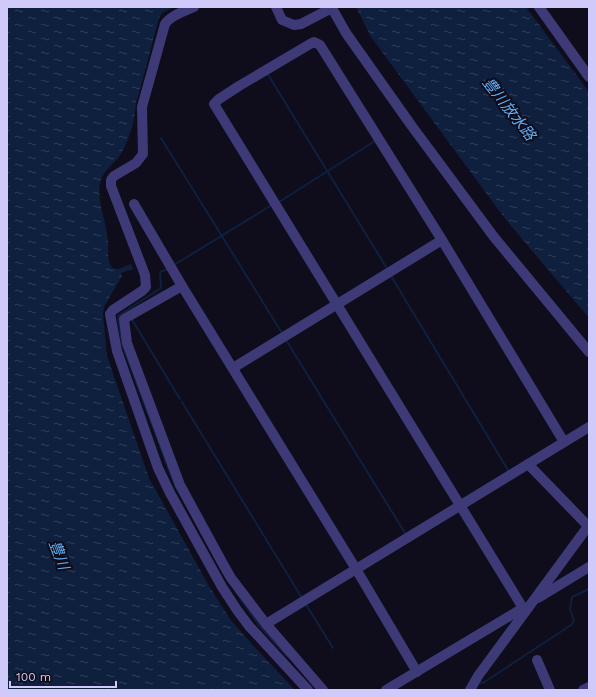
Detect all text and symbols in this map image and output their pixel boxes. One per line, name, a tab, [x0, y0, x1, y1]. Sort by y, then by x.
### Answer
water label: 豊川放水路	[479, 74, 540, 146]
water label: 豊川	[45, 538, 73, 574]
scale bar	[10, 663, 116, 689]
text: 100 m	[16, 670, 51, 684]

